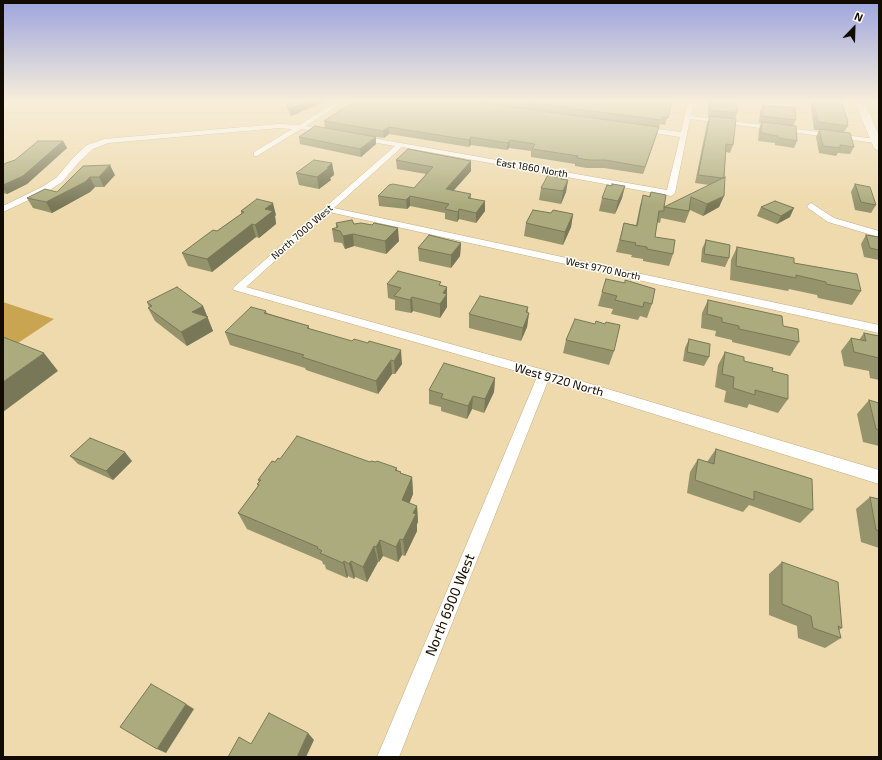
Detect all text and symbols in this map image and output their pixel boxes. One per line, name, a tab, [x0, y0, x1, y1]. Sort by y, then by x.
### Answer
north arrow	[834, 8, 874, 48]
text: N	[853, 9, 865, 24]
street label: East 1860 North	[495, 156, 569, 180]
street label: North 7000 West	[269, 202, 335, 262]
street label: West 9770 North	[564, 255, 642, 283]
street label: West 9720 North	[513, 360, 605, 400]
street label: North 6900 West	[422, 551, 478, 659]

